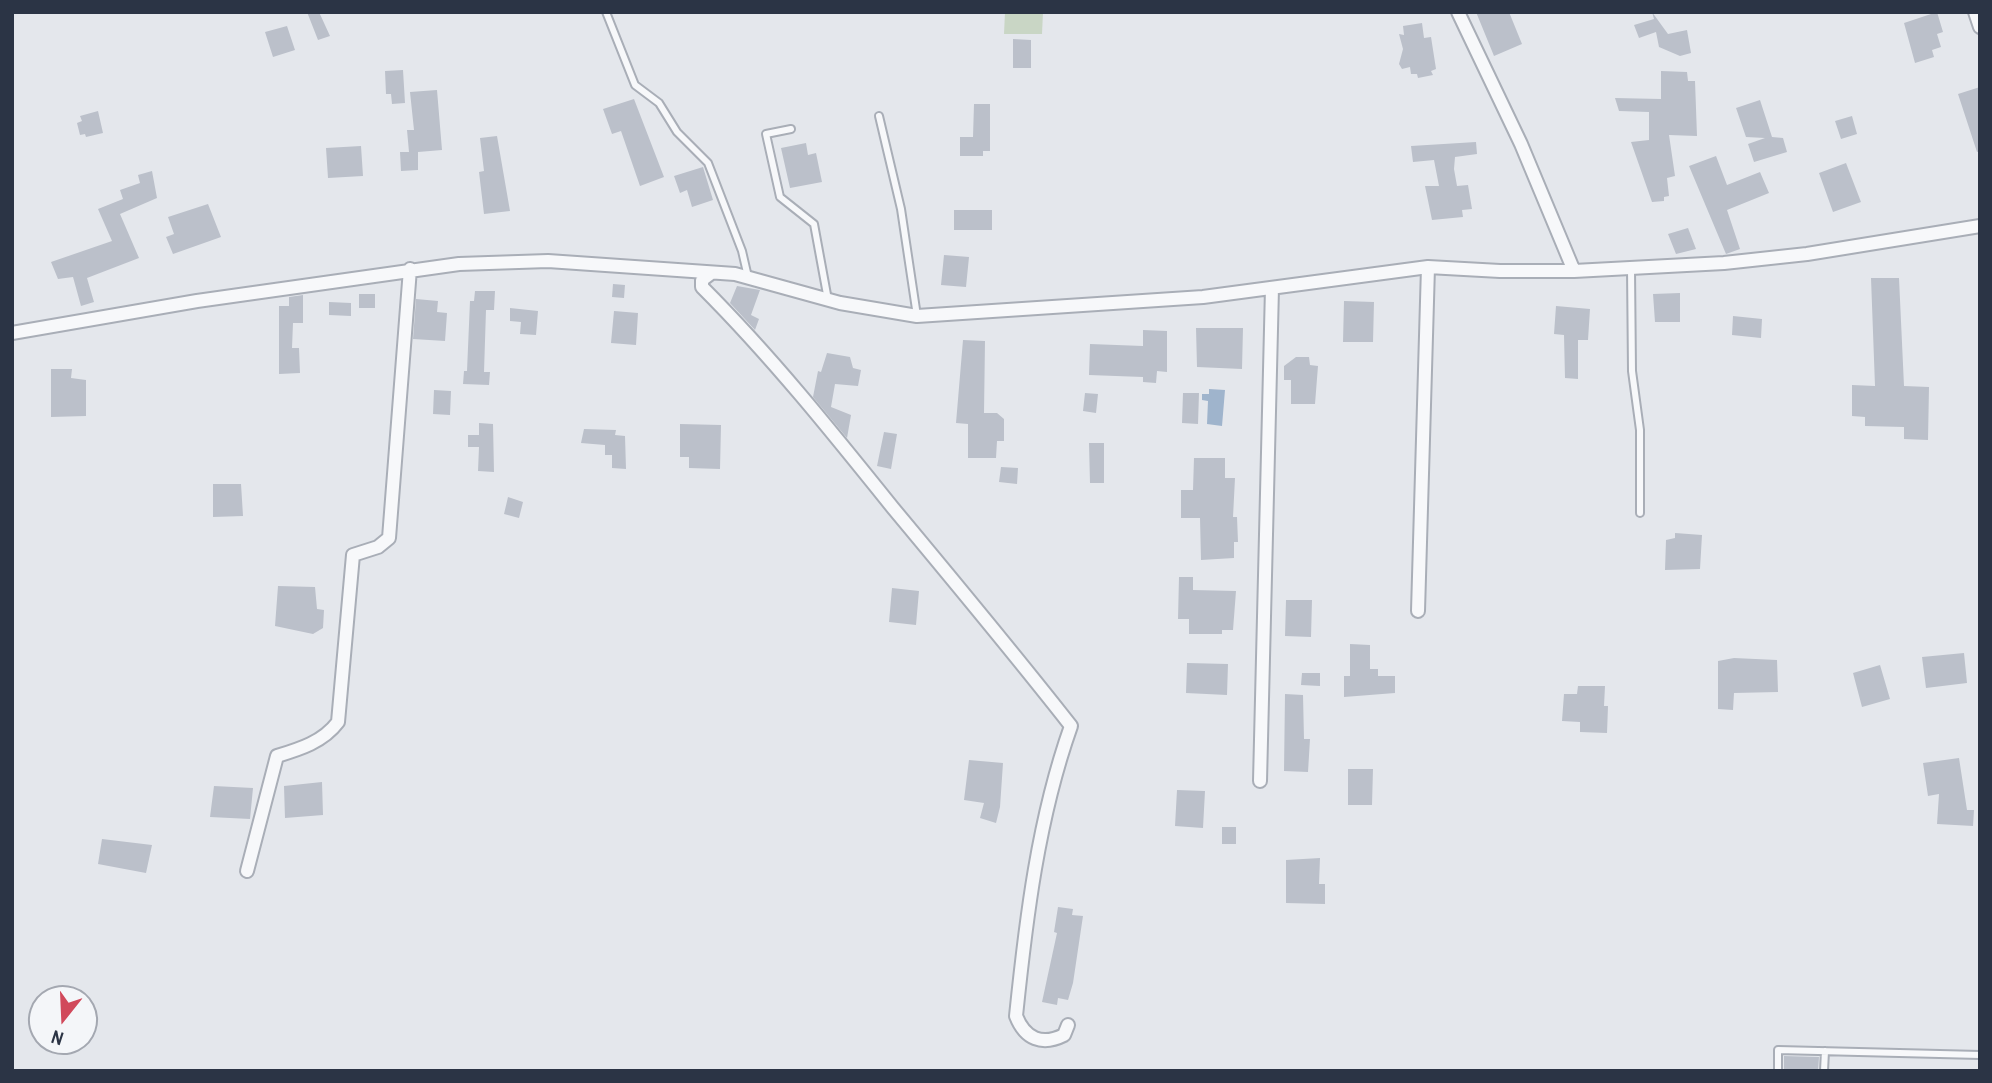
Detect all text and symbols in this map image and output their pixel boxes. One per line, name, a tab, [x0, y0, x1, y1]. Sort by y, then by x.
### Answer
north arrow	[28, 985, 98, 1055]
text: N	[48, 1024, 66, 1052]

